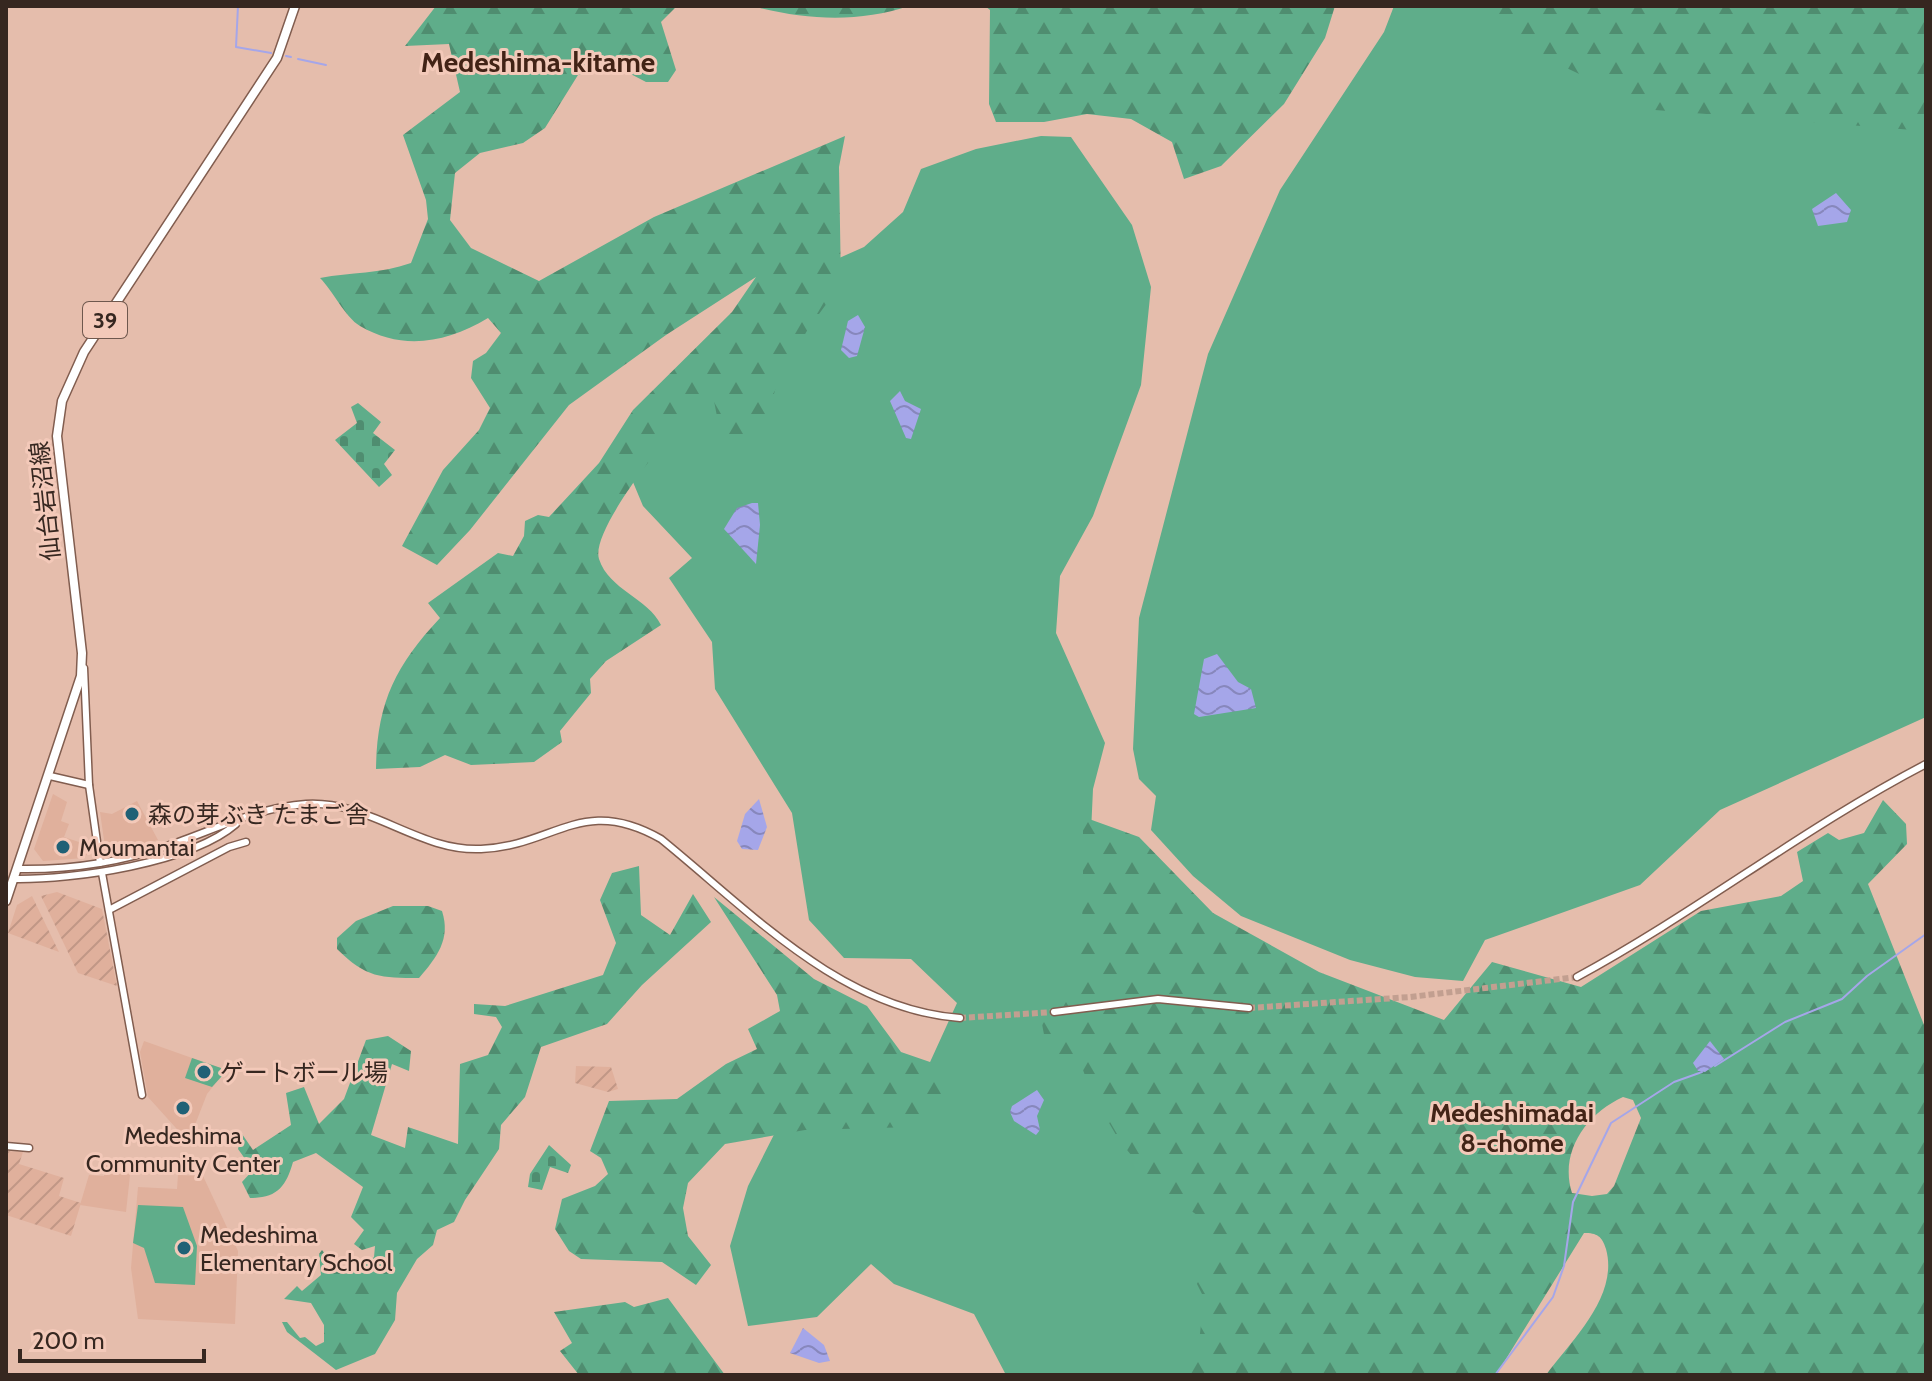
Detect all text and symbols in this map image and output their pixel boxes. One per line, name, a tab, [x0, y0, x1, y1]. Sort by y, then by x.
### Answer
district label: Medeshima-kitame	[421, 45, 655, 79]
road number: 39	[83, 302, 127, 338]
street label: 仙台岩沼線	[24, 440, 66, 562]
place label: 森の芽ぶき たまご舎	[148, 800, 369, 829]
marker: 森の芽ぶき たまご舎	[123, 805, 141, 823]
place label: Moumantai	[79, 833, 194, 862]
marker: Moumantai	[54, 838, 72, 856]
place label: ゲートボール場	[220, 1058, 388, 1087]
marker: ゲートボール場	[195, 1063, 213, 1081]
district label: Medeshimadai 8-chome	[1430, 1097, 1594, 1159]
marker: Medeshima Community Center	[174, 1099, 192, 1117]
place label: Medeshima Community Center	[86, 1121, 281, 1178]
place label: Medeshima Elementary School	[200, 1220, 393, 1277]
marker: Medeshima Elementary School	[175, 1239, 193, 1257]
scale bar	[20, 1313, 204, 1363]
text: 200 m	[32, 1326, 105, 1355]

